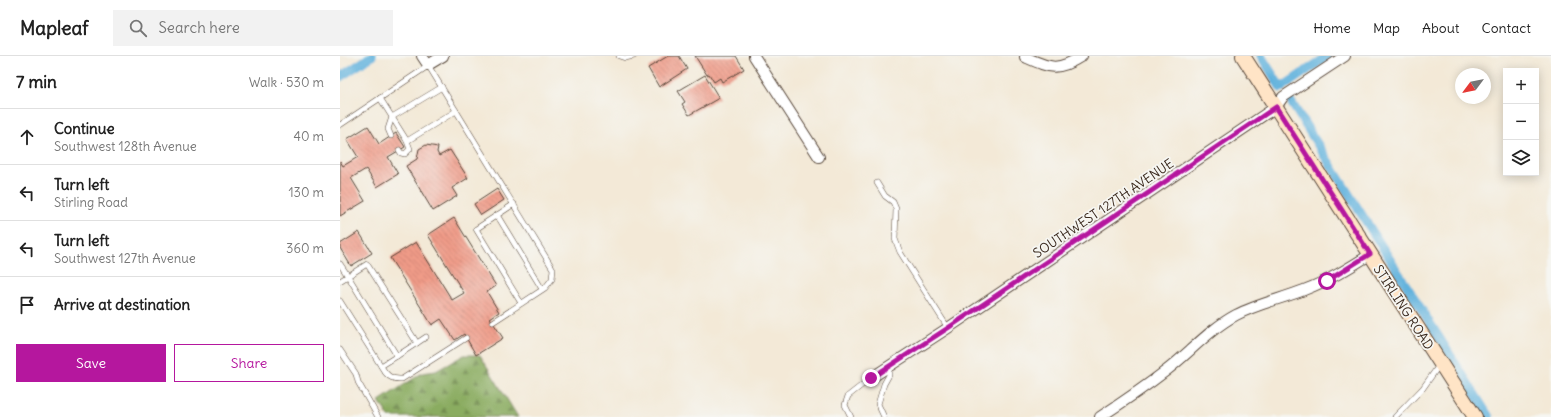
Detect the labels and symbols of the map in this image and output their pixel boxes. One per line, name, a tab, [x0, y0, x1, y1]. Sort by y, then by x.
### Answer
north arrow	[1455, 68, 1491, 104]
street label: SOUTHWEST 127TH AVENUE	[1030, 155, 1177, 262]
street label: STIRLING ROAD	[1370, 262, 1437, 353]
route start	[1318, 272, 1336, 290]
route end	[862, 369, 880, 387]

